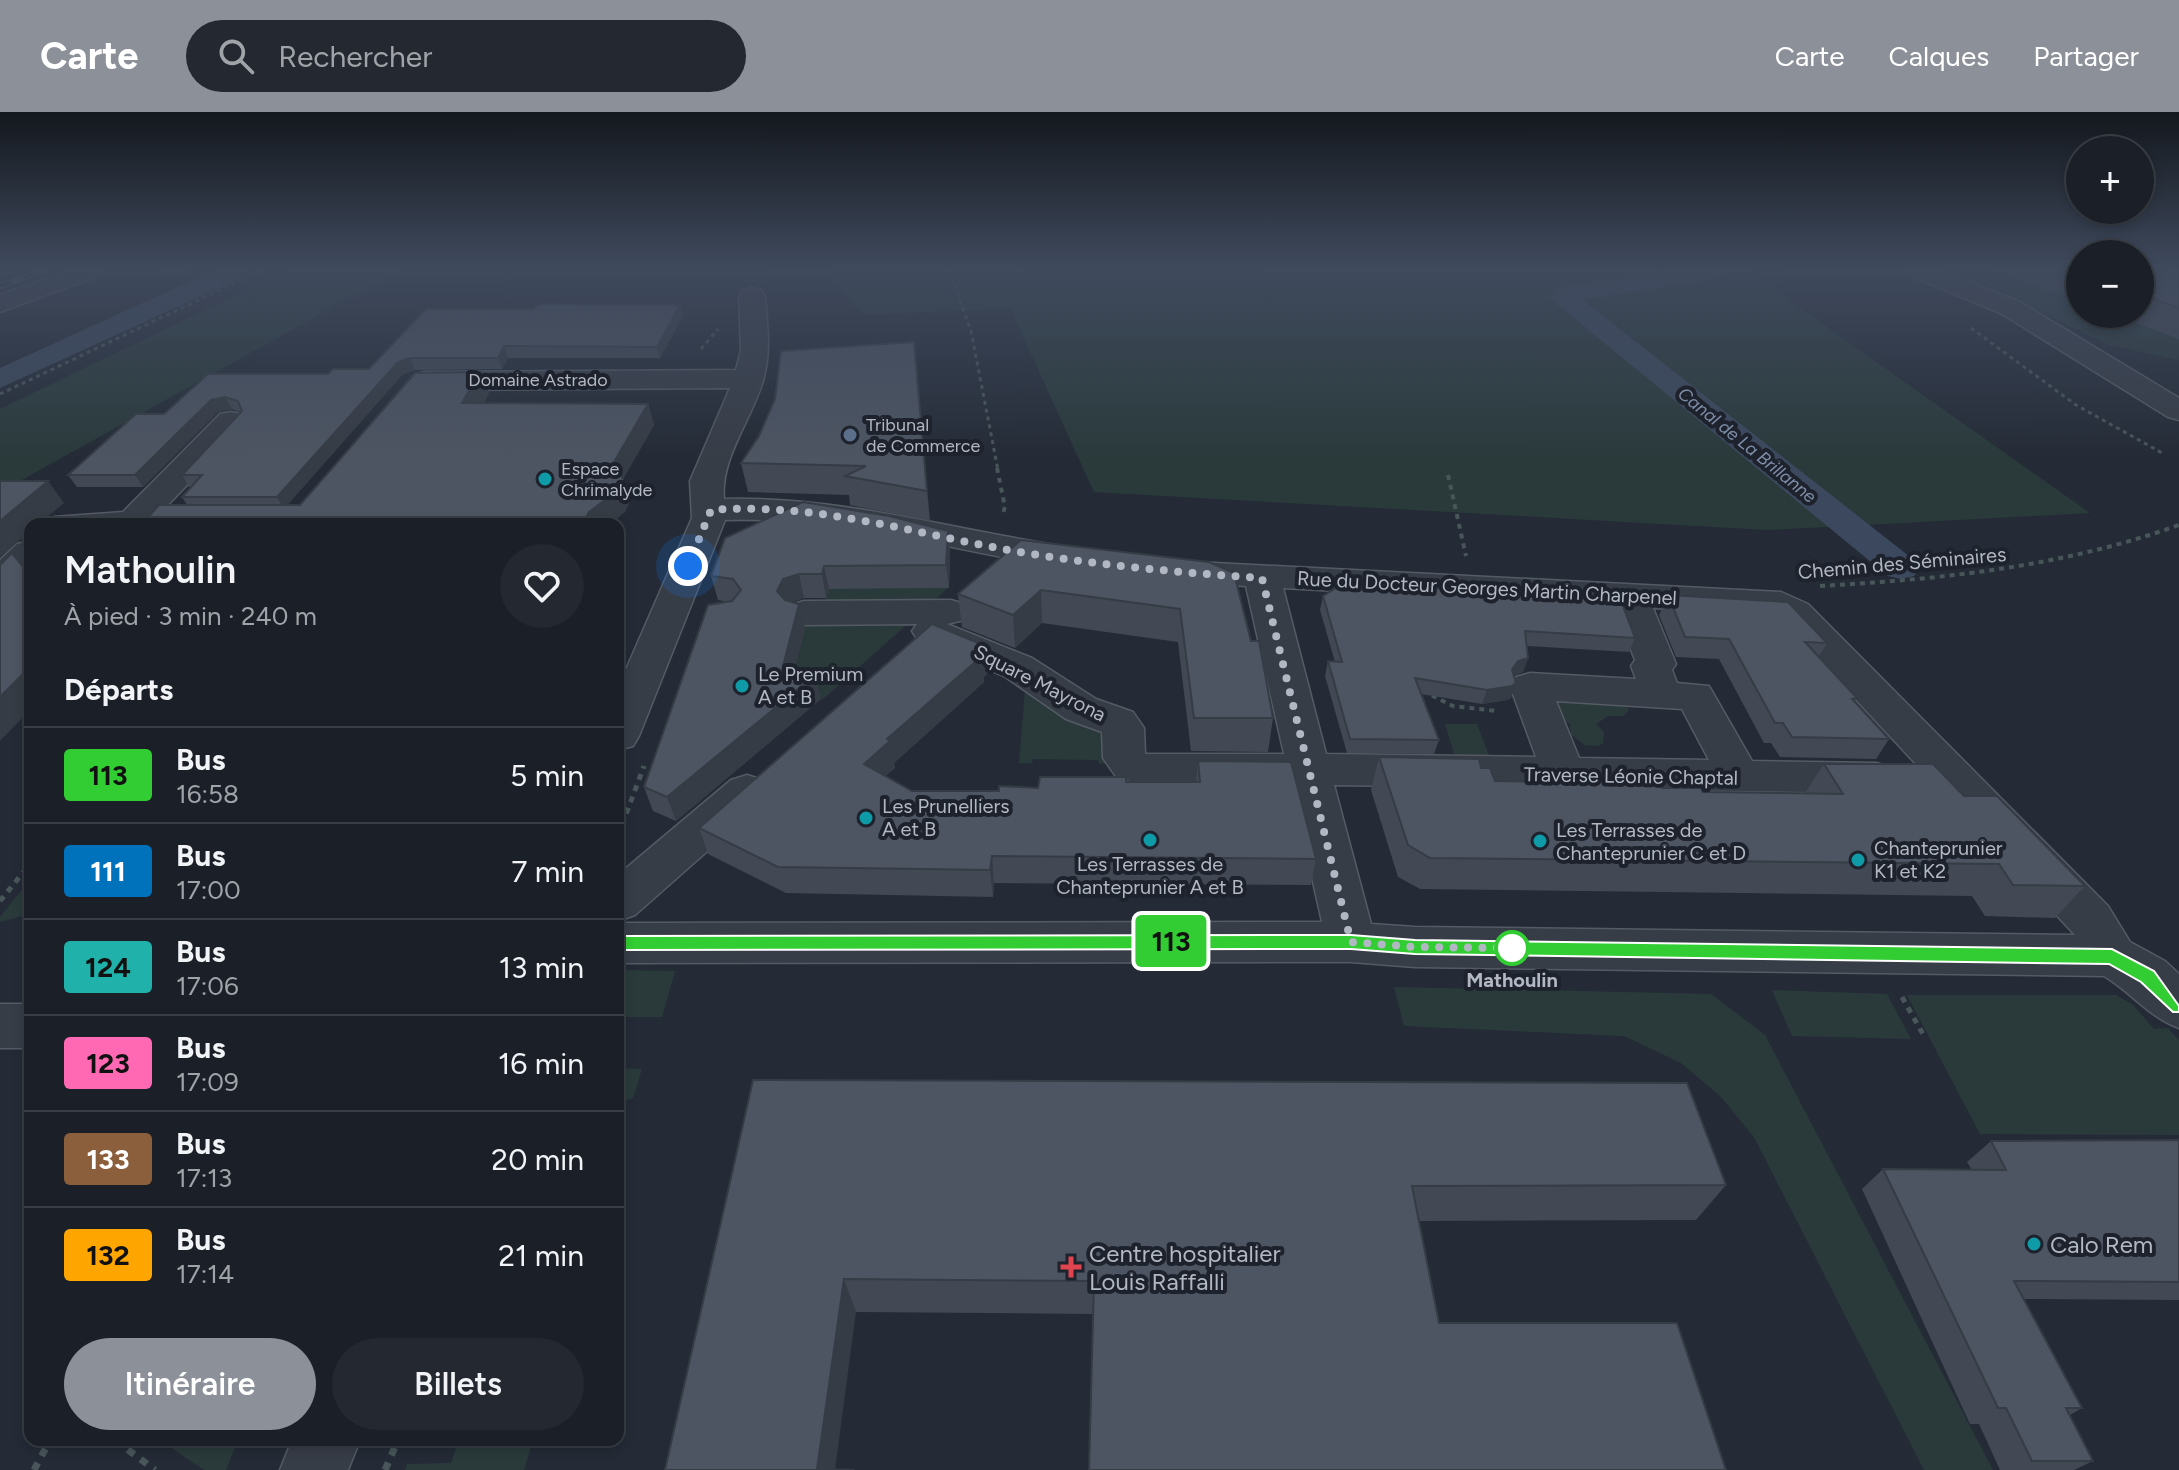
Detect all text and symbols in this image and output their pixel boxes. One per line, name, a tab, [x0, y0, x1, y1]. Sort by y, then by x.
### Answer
search box	[186, 20, 746, 92]
text: Carte	[40, 33, 138, 79]
icon: search	[214, 34, 258, 78]
text: Rechercher	[278, 38, 432, 75]
text: Carte	[1775, 39, 1845, 73]
text: Calques	[1889, 39, 1989, 73]
text: Partager	[2033, 39, 2139, 73]
map controls	[2066, 136, 2154, 328]
button: +	[2066, 136, 2154, 224]
button: −	[2066, 240, 2154, 328]
street label: Domaine Astrado	[468, 369, 608, 391]
water label: Canal de La Brillanne	[1673, 382, 1821, 508]
place label: Tribunal de Commerce	[866, 414, 981, 457]
marker: Tribunal de Commerce	[841, 426, 859, 444]
place label: Espace Chrimalyde	[561, 458, 653, 501]
marker: Espace Chrimalyde	[536, 470, 554, 488]
street label: Chemin des Séminaires	[1797, 542, 2007, 584]
button: heart	[500, 544, 584, 628]
your location	[668, 546, 708, 586]
text: Mathoulin	[64, 547, 236, 593]
street label: Rue du Docteur Georges Martin Charpenel	[1297, 566, 1677, 610]
text: À pied · 3 min · 240 m	[64, 600, 317, 632]
street label: Square Mayrona	[970, 639, 1110, 727]
place label: Le Premium A et B	[758, 662, 863, 709]
text: Départs	[64, 671, 173, 708]
marker: Le Premium A et B	[733, 677, 751, 695]
text: Bus	[176, 741, 225, 778]
text: 5 min	[510, 757, 584, 794]
text: 113	[88, 758, 128, 792]
street label: Traverse Léonie Chaptal	[1524, 762, 1738, 790]
text: 16:58	[176, 778, 239, 810]
place label: Les Prunelliers A et B	[882, 794, 1010, 841]
marker: Les Prunelliers A et B	[857, 809, 875, 827]
place label: Les Terrasses de Chanteprunier C et D	[1556, 818, 1746, 865]
marker: Les Terrasses de Chanteprunier A et B	[1141, 831, 1159, 849]
marker: Les Terrasses de Chanteprunier C et D	[1531, 832, 1549, 850]
place label: Chanteprunier K1 et K2	[1874, 836, 2003, 883]
text: Bus	[176, 837, 225, 874]
marker: Chanteprunier K1 et K2	[1849, 851, 1867, 869]
place label: Les Terrasses de Chanteprunier A et B	[1056, 852, 1244, 899]
text: 7 min	[511, 853, 584, 890]
text: 111	[90, 854, 126, 888]
text: 17:00	[176, 874, 241, 906]
line badge: 113	[1125, 915, 1217, 967]
text: 113	[1151, 924, 1191, 958]
marker: Mathoulin	[1495, 931, 1529, 965]
text: Bus	[176, 933, 225, 970]
text: 13 min	[499, 949, 584, 986]
text: 124	[85, 950, 131, 984]
place label: Mathoulin	[1466, 968, 1558, 992]
text: 17:06	[176, 970, 239, 1002]
text: Bus	[176, 1029, 225, 1066]
text: 16 min	[498, 1045, 584, 1082]
text: 123	[86, 1046, 130, 1080]
text: 17:09	[176, 1066, 239, 1098]
text: Bus	[176, 1125, 225, 1162]
text: 20 min	[491, 1141, 584, 1178]
text: 133	[87, 1142, 129, 1176]
text: 17:13	[176, 1162, 232, 1194]
text: Bus	[176, 1221, 225, 1258]
place label: Calo Rem	[2050, 1230, 2153, 1259]
marker: Calo Rem	[2025, 1235, 2043, 1253]
text: 21 min	[498, 1237, 584, 1274]
text: 132	[86, 1238, 130, 1272]
place label: Centre hospitalier Louis Raffalli	[1089, 1239, 1281, 1296]
marker: Centre hospitalier Louis Raffalli	[1060, 1256, 1082, 1278]
text: 17:14	[176, 1258, 234, 1290]
button: Itinéraire	[64, 1338, 316, 1430]
button: Billets	[332, 1338, 584, 1430]

